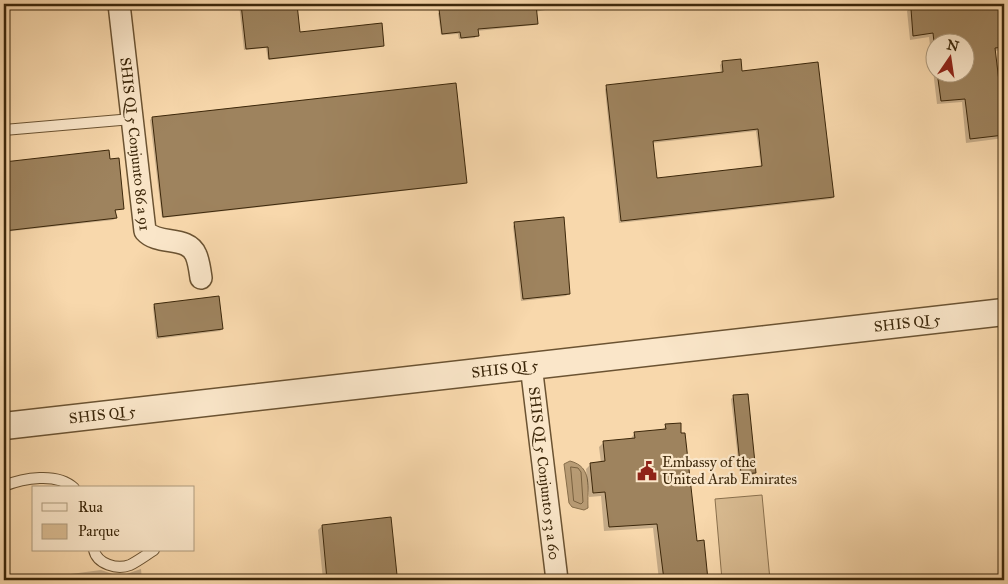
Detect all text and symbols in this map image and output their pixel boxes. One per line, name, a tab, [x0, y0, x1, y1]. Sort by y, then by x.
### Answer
north arrow	[926, 32, 976, 82]
text: N	[945, 36, 961, 55]
street label: SHIS QI 5 Conjunto 86 a 91	[116, 56, 154, 232]
street label: SHIS QI 5	[873, 310, 941, 336]
street label: SHIS QI 5	[470, 356, 539, 382]
street label: SHIS QI 5 Conjunto 53 a 60	[525, 386, 563, 561]
street label: SHIS QI 5	[68, 402, 137, 428]
place label: Embassy of the United Arab Emirates	[662, 453, 797, 488]
public building icon: Embassy of the United Arab Emirates	[636, 460, 658, 482]
legend	[32, 486, 195, 552]
text: Rua	[78, 498, 103, 516]
text: Parque	[78, 522, 120, 541]

